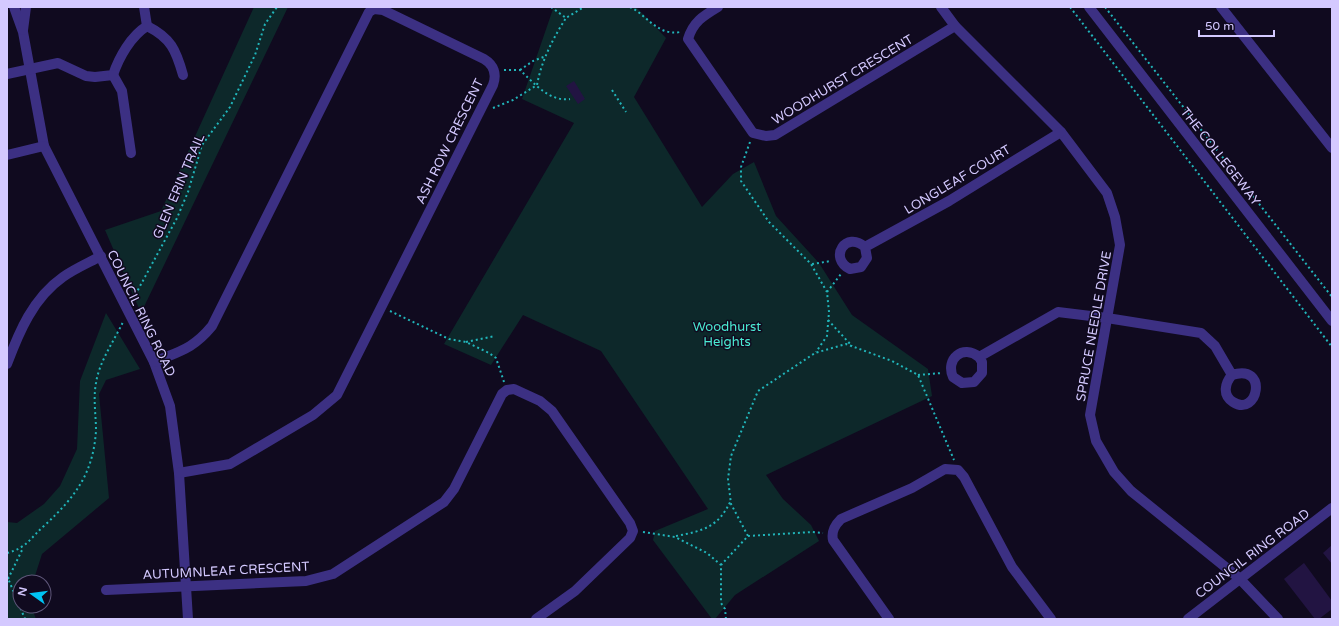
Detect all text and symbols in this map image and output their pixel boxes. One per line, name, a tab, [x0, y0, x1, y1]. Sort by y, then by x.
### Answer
scale bar	[1199, 12, 1274, 38]
text: 50 m	[1205, 19, 1234, 33]
street label: WOODHURST CRESCENT	[769, 31, 916, 128]
street label: ASH ROW CRESCENT	[413, 76, 487, 207]
street label: THE COLLEGEWAY	[1177, 104, 1264, 209]
street label: GLEN ERIN TRAIL	[150, 131, 208, 241]
street label: LONGLEAF COURT	[901, 142, 1014, 218]
street label: COUNCIL RING ROAD	[103, 247, 179, 380]
street label: SPRUCE NEEDLE DRIVE	[1073, 250, 1115, 403]
park label: Woodhurst Heights	[693, 319, 761, 350]
street label: COUNCIL RING ROAD	[1192, 505, 1313, 602]
street label: AUTUMNLEAF CRESCENT	[142, 559, 310, 583]
north arrow	[12, 574, 52, 614]
text: N	[15, 586, 30, 598]

